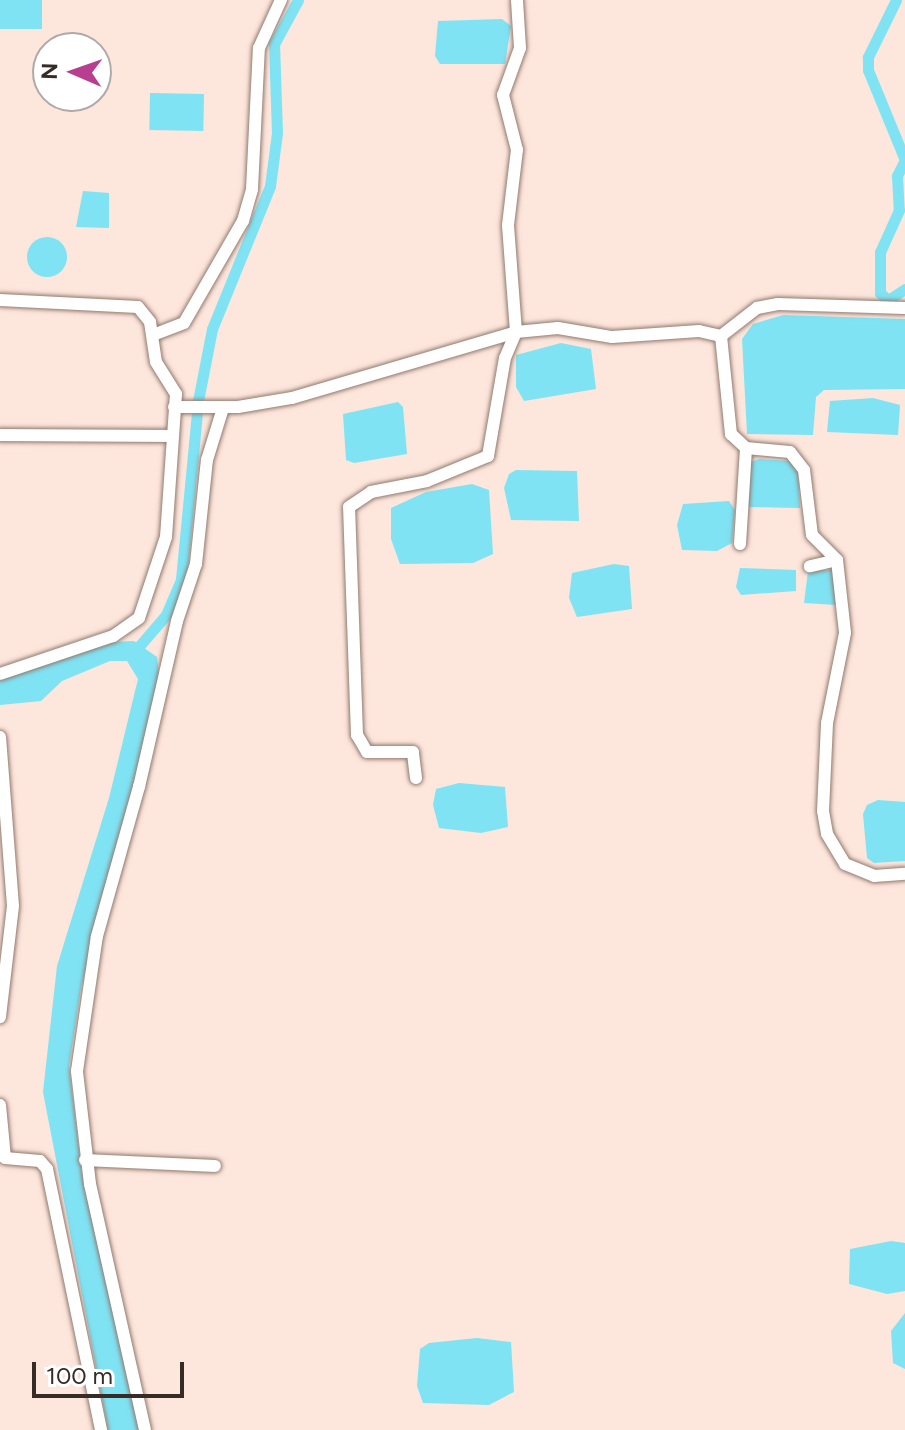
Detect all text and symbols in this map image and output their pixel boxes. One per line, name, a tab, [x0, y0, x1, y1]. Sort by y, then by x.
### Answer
north arrow	[32, 32, 112, 112]
text: N	[36, 62, 63, 80]
scale bar	[36, 1346, 188, 1396]
text: 100 m	[46, 1361, 113, 1390]

